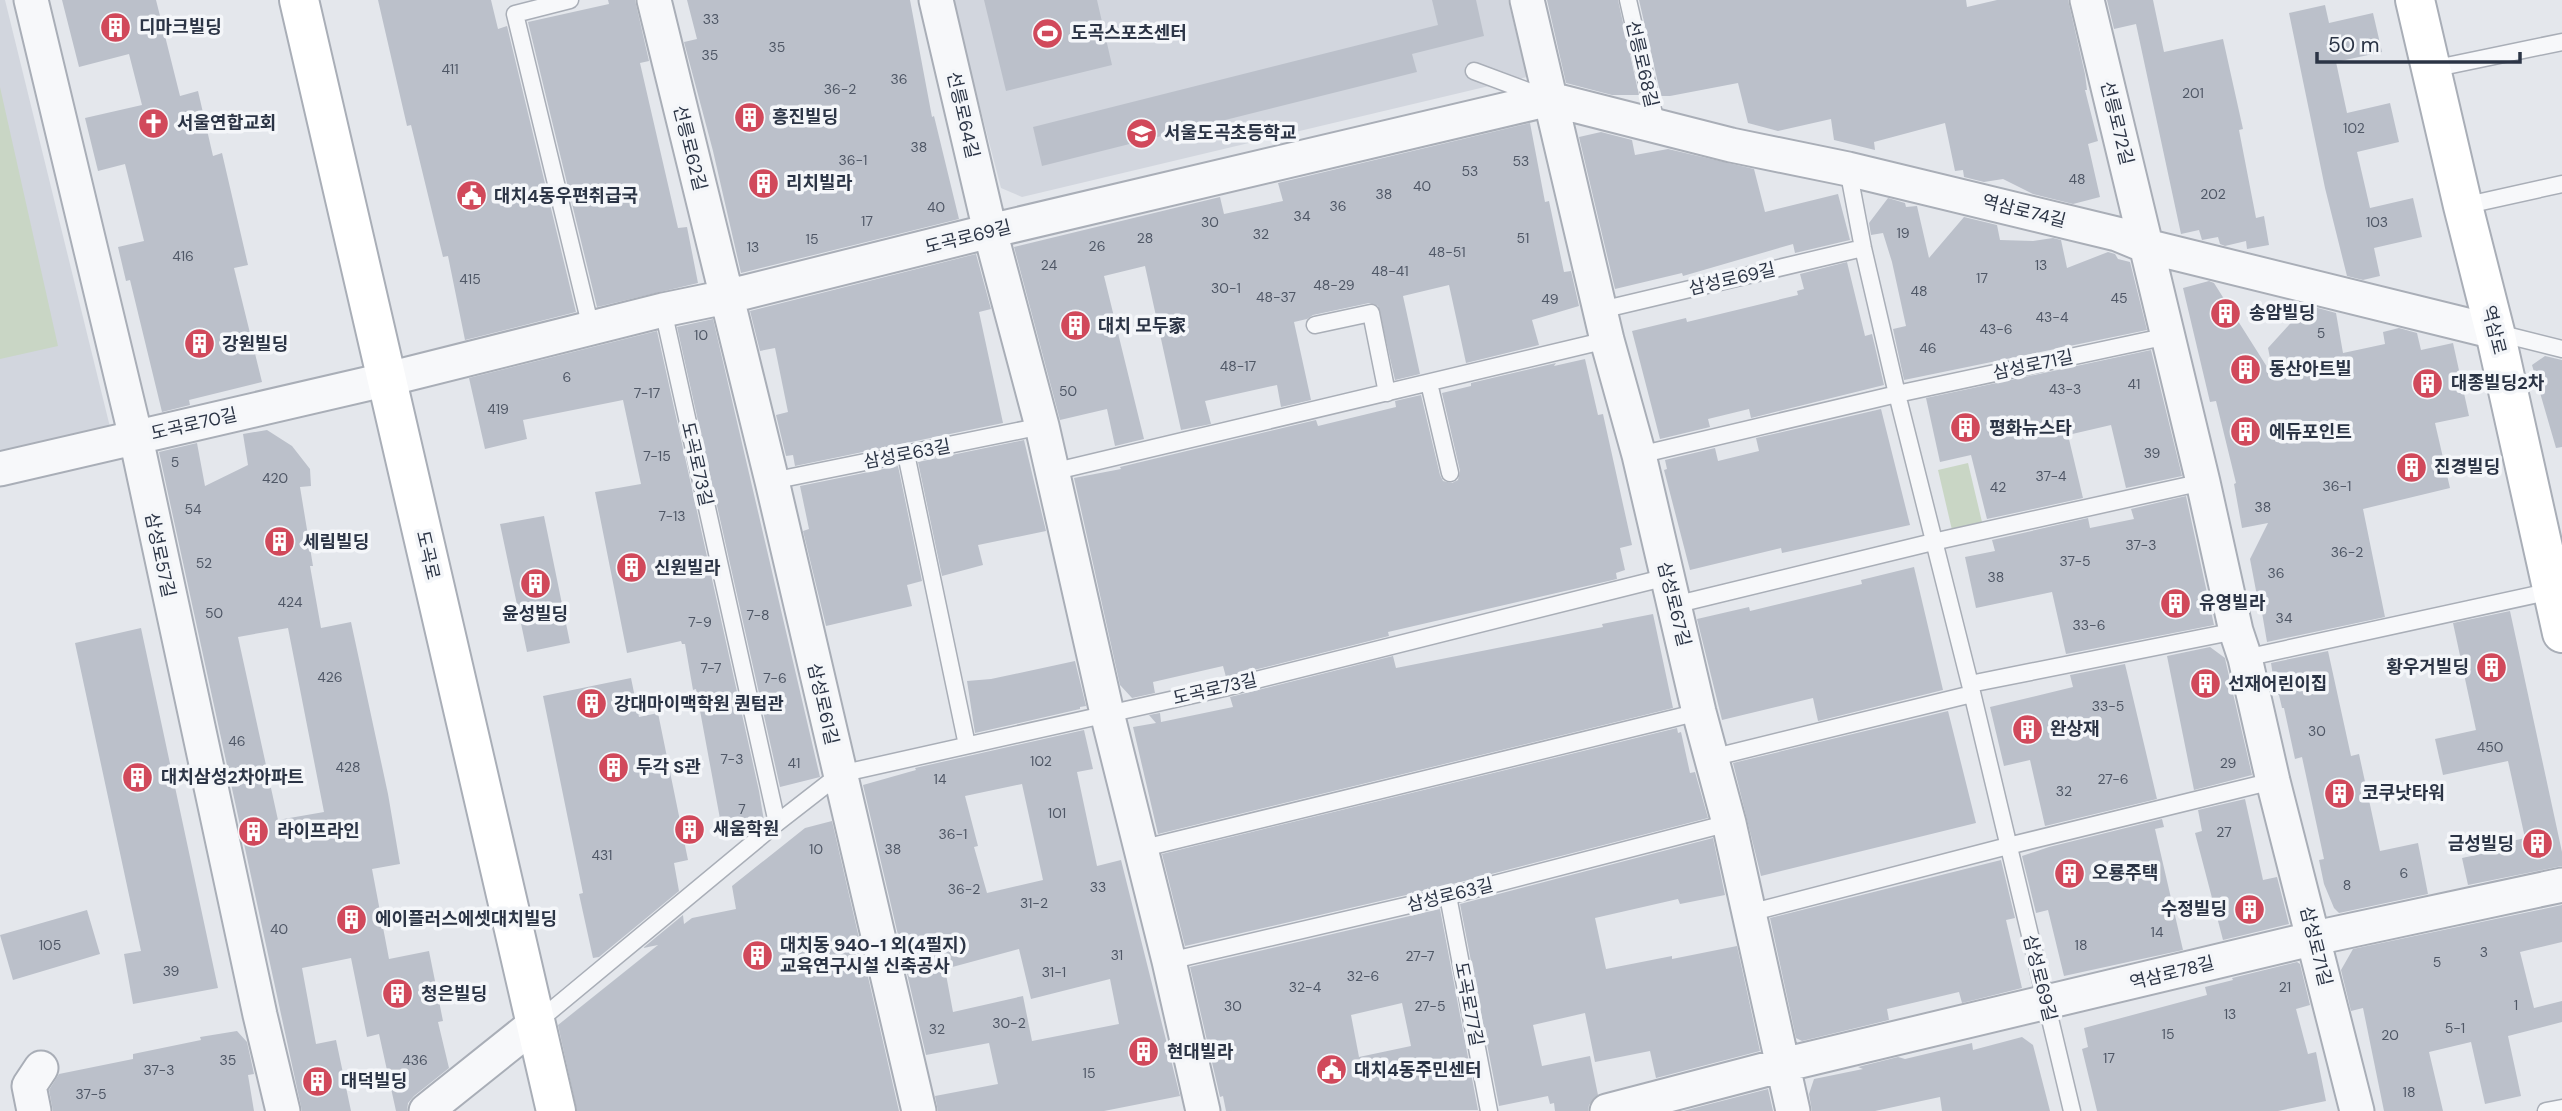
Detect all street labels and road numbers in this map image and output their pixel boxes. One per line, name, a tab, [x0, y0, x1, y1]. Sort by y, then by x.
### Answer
street label: 선릉로68길	[1620, 18, 1664, 110]
street label: 선릉로64길	[941, 69, 985, 161]
street label: 선릉로72길	[2095, 78, 2139, 168]
street label: 선릉로62길	[668, 103, 712, 193]
street label: 역삼로74길	[1980, 189, 2068, 233]
street label: 도곡로69길	[922, 215, 1014, 259]
street label: 삼성로69길	[1686, 257, 1778, 301]
street label: 역삼로	[2476, 303, 2512, 357]
street label: 삼성로71길	[1991, 345, 2075, 385]
street label: 도곡로70길	[148, 402, 240, 446]
street label: 도곡로73길	[676, 419, 718, 509]
street label: 삼성로63길	[861, 434, 953, 474]
street label: 삼성로57길	[139, 510, 181, 600]
street label: 도곡로	[411, 528, 445, 582]
street label: 삼성로67길	[1652, 559, 1696, 649]
street label: 삼성로61길	[802, 661, 844, 747]
street label: 도곡로73길	[1170, 668, 1260, 710]
street label: 삼성로63길	[1404, 873, 1496, 917]
street label: 삼성로71길	[2294, 904, 2338, 988]
street label: 삼성로69길	[2018, 932, 2062, 1024]
street label: 역삼로78길	[2127, 951, 2217, 995]
street label: 도곡로77길	[1449, 960, 1489, 1048]

